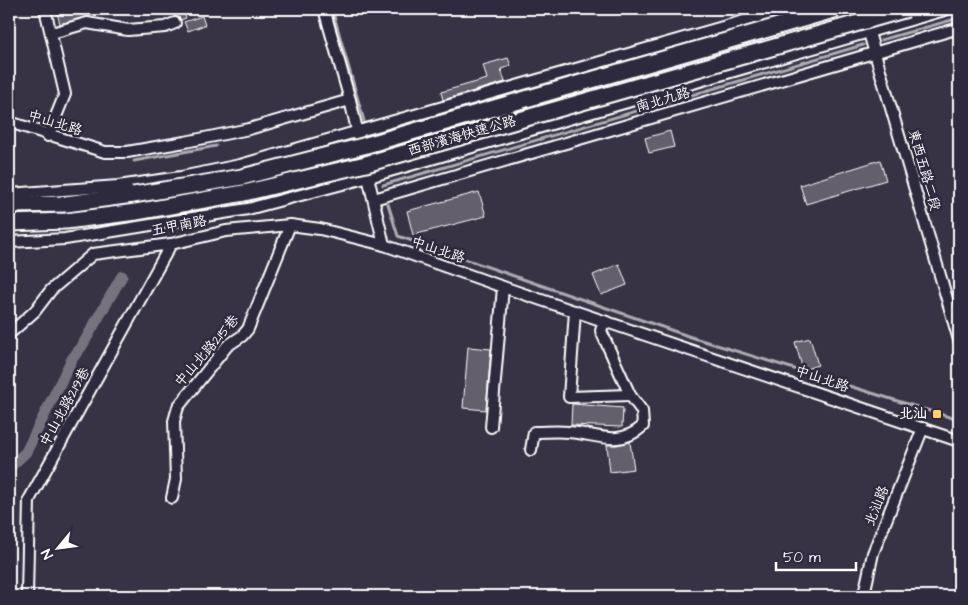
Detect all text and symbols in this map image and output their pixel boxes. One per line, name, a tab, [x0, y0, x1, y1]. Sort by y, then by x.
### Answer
street label: 南北九路	[633, 83, 693, 117]
street label: 中山北路	[25, 105, 85, 141]
street label: 西部濱海快速公路	[405, 111, 519, 161]
street label: 東西五路二段	[903, 127, 945, 213]
street label: 五甲南路	[150, 211, 208, 241]
street label: 中山北路	[408, 231, 468, 269]
street label: 中山北路215巷	[170, 310, 245, 391]
street label: 中山北路	[792, 360, 852, 398]
street label: 中山北路219巷	[35, 363, 96, 450]
place label: 北汕	[899, 404, 927, 424]
marker: 北汕	[931, 408, 943, 420]
street label: 北汕路	[860, 483, 894, 529]
north arrow	[32, 522, 82, 572]
scale bar	[776, 540, 856, 572]
text: N	[37, 545, 58, 563]
text: 50 m	[783, 547, 821, 568]

